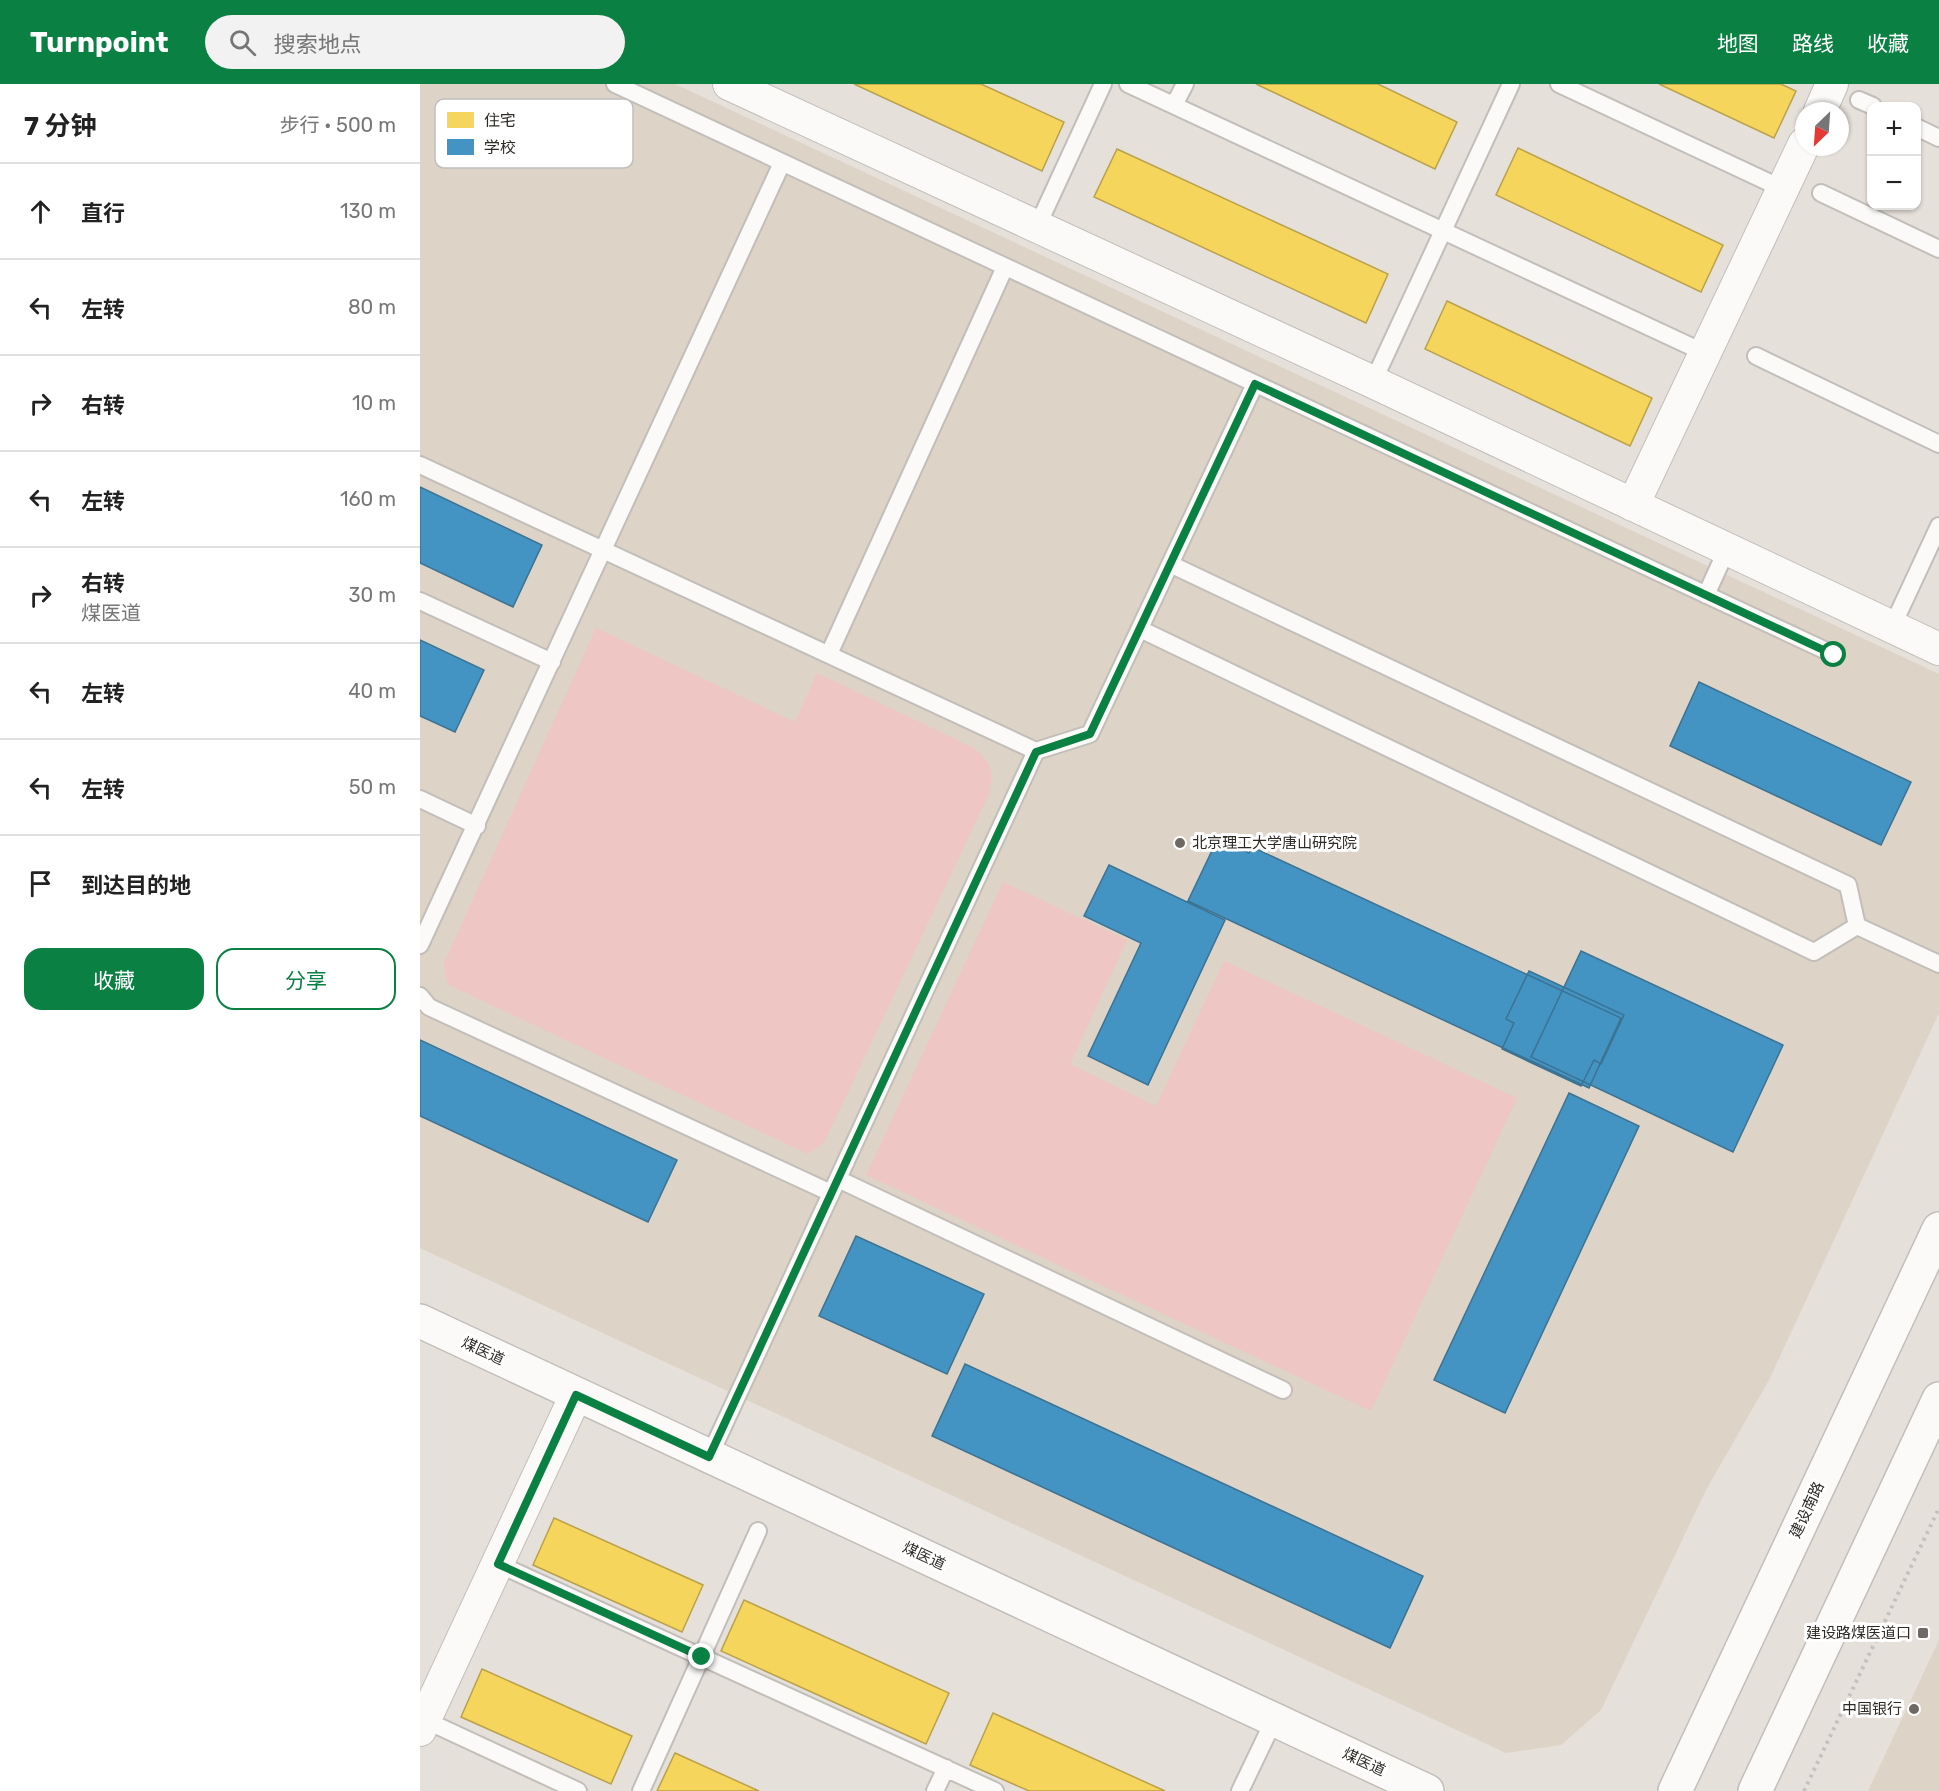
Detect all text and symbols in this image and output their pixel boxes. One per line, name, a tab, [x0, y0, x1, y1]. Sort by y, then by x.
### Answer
search box	[205, 15, 625, 69]
text: Turnpoint	[30, 26, 169, 59]
icon: search	[226, 26, 259, 59]
text: 搜索地点	[274, 31, 362, 58]
text: 地图	[1717, 31, 1759, 56]
text: 路线	[1792, 31, 1834, 56]
text: 收藏	[1867, 31, 1909, 56]
legend	[435, 99, 633, 168]
north arrow	[1795, 102, 1849, 156]
map controls	[1867, 102, 1921, 210]
button: +	[1867, 102, 1921, 156]
text: 7 分钟	[24, 111, 96, 142]
text: 住宅	[484, 111, 516, 130]
text: 步行 · 500 m	[280, 113, 396, 137]
text: 学校	[484, 138, 516, 157]
button: −	[1867, 156, 1921, 210]
icon: ahead	[24, 195, 57, 228]
text: 130 m	[340, 199, 396, 223]
text: 直行	[81, 200, 125, 227]
icon: left	[24, 291, 57, 324]
text: 80 m	[348, 295, 396, 319]
text: 左转	[81, 296, 125, 323]
icon: right	[24, 387, 57, 420]
text: 10 m	[352, 391, 396, 415]
text: 右转	[81, 392, 125, 419]
icon: left	[24, 483, 57, 516]
text: 160 m	[340, 487, 396, 511]
text: 左转	[81, 488, 125, 515]
text: 右转	[81, 570, 125, 597]
icon: right	[24, 579, 57, 612]
text: 30 m	[349, 583, 396, 607]
text: 煤医道	[81, 601, 141, 625]
route start	[1820, 641, 1846, 667]
icon: left	[24, 675, 57, 708]
text: 40 m	[348, 679, 396, 703]
text: 左转	[81, 680, 125, 707]
icon: left	[24, 771, 57, 804]
text: 50 m	[349, 775, 396, 799]
text: 左转	[81, 776, 125, 803]
place label: 北京理工大学唐山研究院	[1192, 834, 1357, 852]
marker: 北京理工大学唐山研究院	[1173, 836, 1187, 850]
icon: arrive	[24, 867, 57, 900]
text: 到达目的地	[81, 872, 191, 899]
button: 收藏	[24, 948, 204, 1010]
button: 分享	[216, 948, 396, 1010]
street label: 煤医道	[459, 1333, 507, 1369]
street label: 建设南路	[1786, 1479, 1828, 1541]
street label: 煤医道	[900, 1538, 948, 1574]
place label: 建设路煤医道口	[1806, 1624, 1911, 1642]
marker: 建设路煤医道口	[1916, 1626, 1930, 1640]
route end	[688, 1643, 714, 1669]
place label: 中国银行	[1842, 1700, 1902, 1718]
marker: 中国银行	[1907, 1702, 1921, 1716]
street label: 煤医道	[1340, 1744, 1388, 1780]

